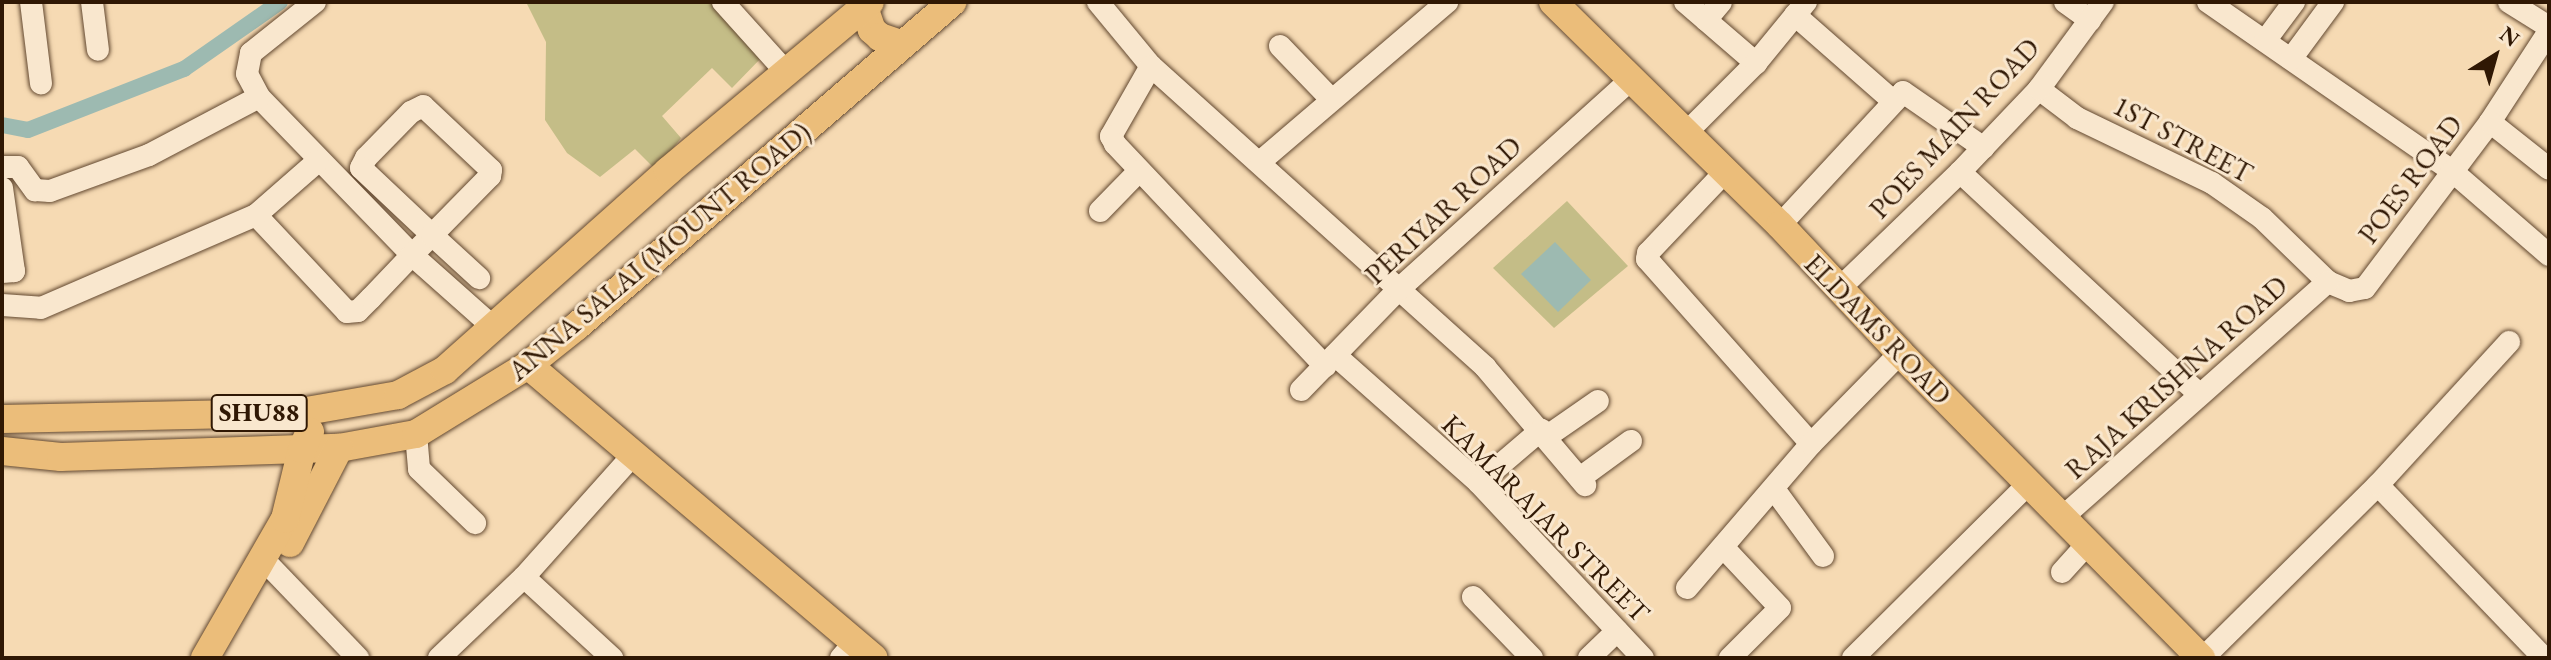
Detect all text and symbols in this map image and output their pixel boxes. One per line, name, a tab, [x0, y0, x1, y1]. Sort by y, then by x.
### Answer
north arrow	[2455, 16, 2535, 96]
text: N	[2494, 19, 2526, 53]
street label: POES MAIN ROAD	[1862, 31, 2046, 225]
street label: 1ST STREET	[2108, 88, 2258, 190]
street label: POES ROAD	[2351, 108, 2469, 250]
street label: ANNA SALAI (MOUNT ROAD)	[501, 115, 817, 387]
street label: PERIYAR ROAD	[1358, 129, 1528, 291]
street label: ELDAMS ROAD	[1798, 247, 1958, 411]
street label: RAJA KRISHNA ROAD	[2058, 268, 2294, 486]
road number: SHU88	[209, 391, 309, 435]
street label: KAMARAJAR STREET	[1435, 407, 1657, 629]

